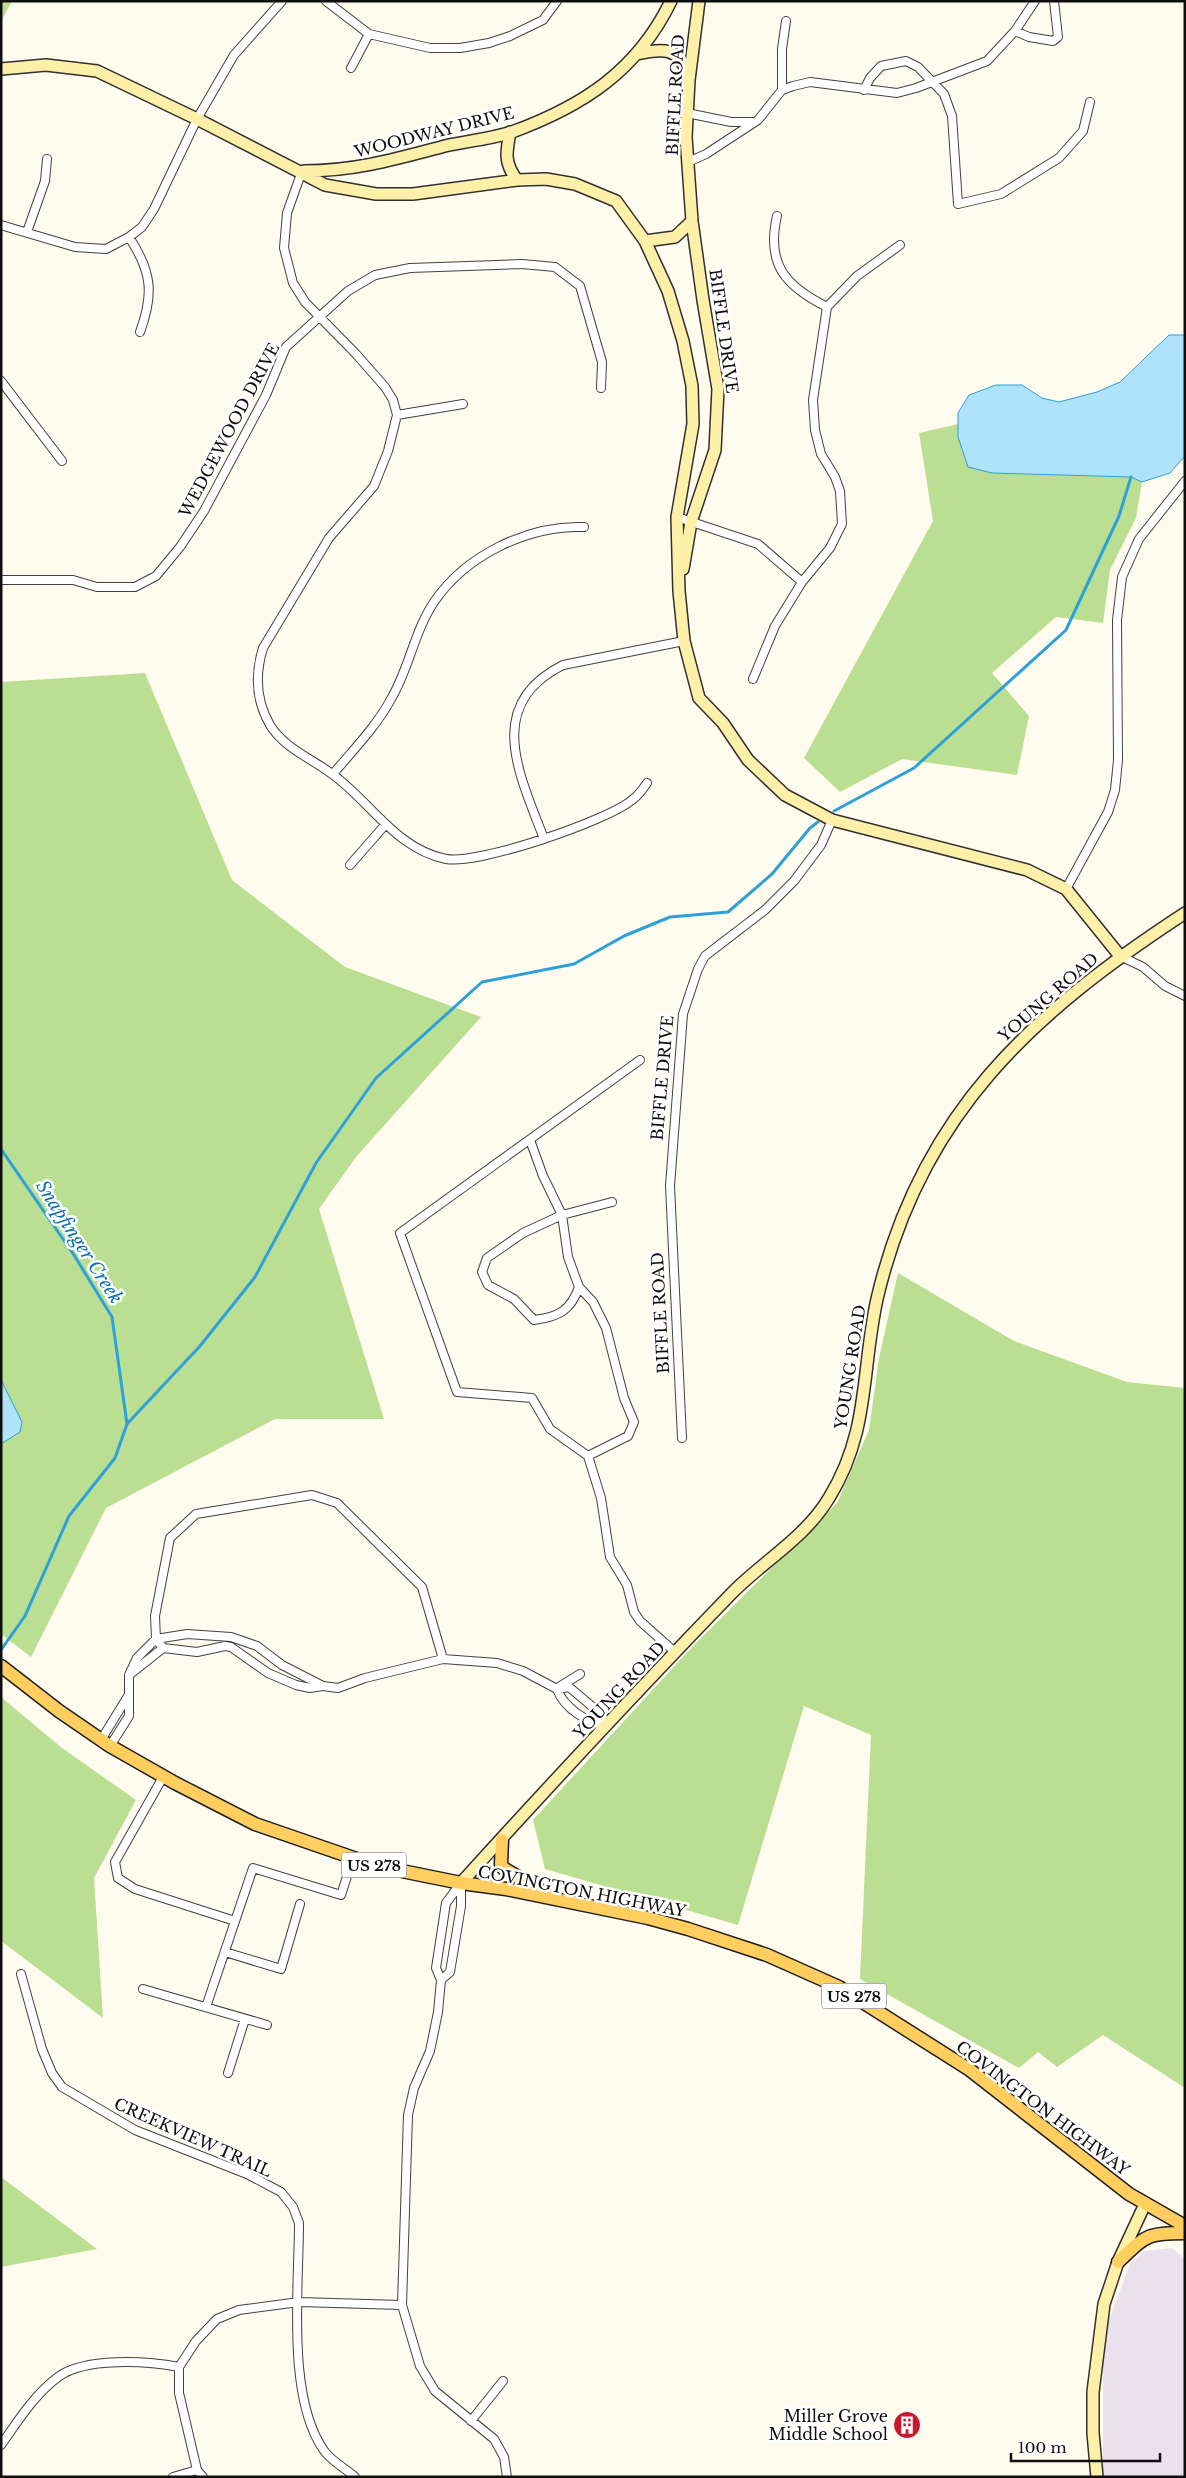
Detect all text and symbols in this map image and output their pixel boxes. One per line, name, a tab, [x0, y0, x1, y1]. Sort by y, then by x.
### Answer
street label: BIFFLE ROAD	[662, 34, 688, 156]
street label: WOODWAY DRIVE	[351, 102, 516, 162]
street label: BIFFLE DRIVE	[705, 267, 743, 395]
street label: WEDGEWOOD DRIVE	[174, 339, 284, 521]
street label: YOUNG ROAD	[993, 948, 1102, 1046]
street label: BIFFLE DRIVE	[647, 1015, 677, 1141]
water label: Snapfinger Creek	[31, 1176, 127, 1308]
street label: BIFFLE ROAD	[647, 1252, 673, 1374]
street label: YOUNG ROAD	[830, 1303, 870, 1432]
street label: YOUNG ROAD	[568, 1637, 669, 1744]
road number: US 278	[342, 1852, 406, 1878]
street label: COVINGTON HIGHWAY	[476, 1861, 688, 1921]
road number: US 278	[822, 1984, 886, 2008]
street label: COVINGTON HIGHWAY	[952, 2036, 1134, 2180]
street label: CREEKVIEW TRAIL	[111, 2093, 275, 2181]
place label: Miller Grove Middle School	[769, 2406, 888, 2444]
building icon: Miller Grove Middle School	[892, 2410, 922, 2440]
scale bar	[1011, 2430, 1160, 2462]
text: 100 m	[1018, 2438, 1067, 2457]

